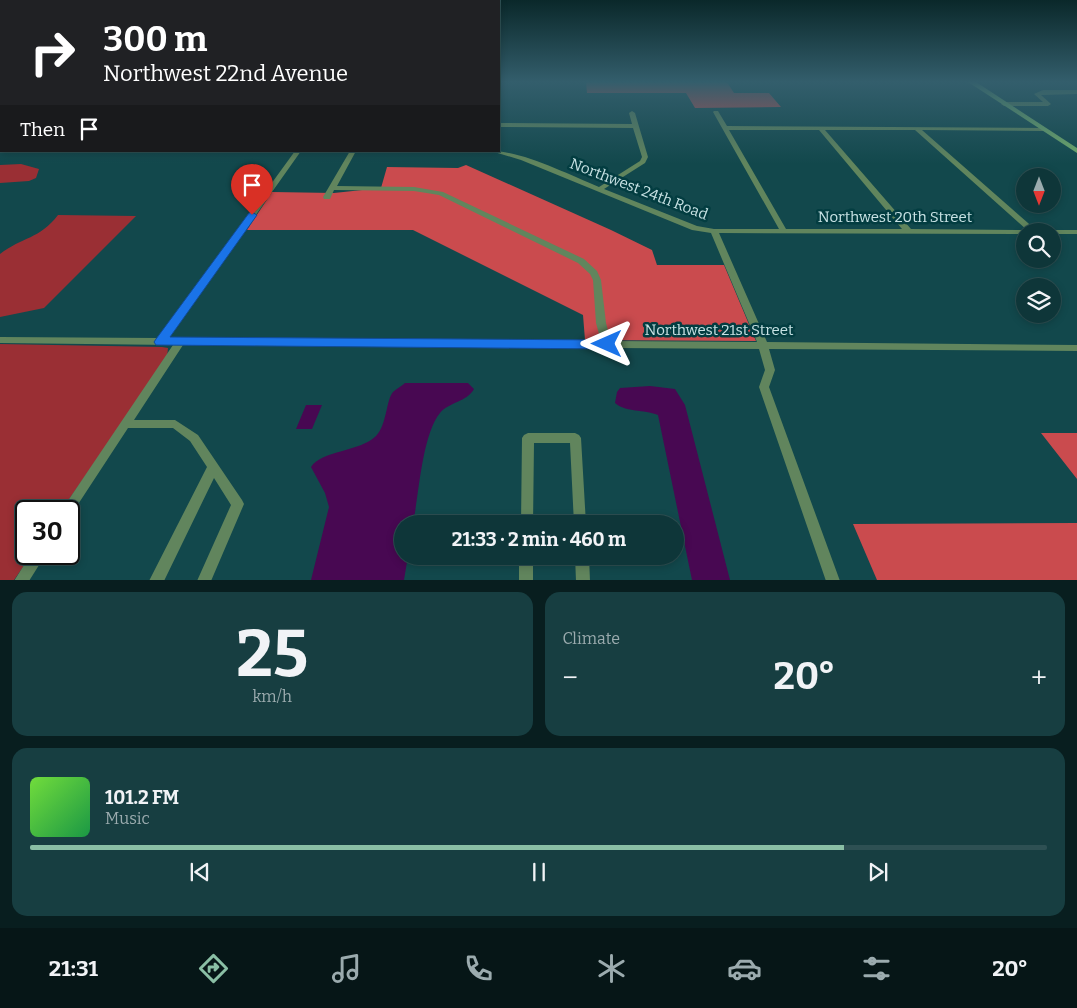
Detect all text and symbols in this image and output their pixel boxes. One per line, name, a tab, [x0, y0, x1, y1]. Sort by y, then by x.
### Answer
text: 300 m	[103, 18, 207, 60]
icon: right	[20, 20, 85, 85]
text: Northwest 22nd Avenue	[103, 60, 348, 87]
icon: arrive	[75, 115, 103, 143]
text: Then	[20, 118, 65, 141]
street label: Northwest 24th Road	[567, 154, 711, 224]
pin	[231, 164, 273, 215]
north arrow	[1016, 168, 1061, 212]
map controls	[1016, 168, 1061, 323]
icon: arrive	[238, 171, 266, 199]
street label: Northwest 20th Street	[818, 208, 973, 226]
button: search	[1016, 223, 1061, 268]
button: layers	[1016, 278, 1061, 323]
position arrow	[580, 317, 632, 369]
street label: Northwest 21st Street	[645, 321, 794, 339]
speed limit sign: 30	[15, 500, 80, 565]
text: 21:33 · 2 min · 460 m	[452, 528, 626, 551]
text: 25	[236, 615, 308, 693]
text: Climate	[563, 629, 620, 648]
text: 20°	[774, 653, 835, 699]
text: −	[563, 661, 578, 694]
text: +	[1031, 661, 1047, 694]
text: km/h	[252, 687, 292, 706]
text: 101.2 FM	[105, 786, 179, 809]
text: Music	[105, 809, 150, 828]
icon: previous	[186, 858, 214, 886]
icon: pause	[525, 858, 553, 886]
icon: next	[864, 858, 892, 886]
icon: directions	[196, 951, 231, 986]
icon: music	[329, 951, 364, 986]
icon: phone	[461, 951, 496, 986]
icon: climate	[594, 951, 629, 986]
icon: car	[727, 951, 762, 986]
icon: filters	[859, 951, 894, 986]
text: 21:31	[49, 955, 98, 982]
text: 20°	[992, 955, 1028, 982]

